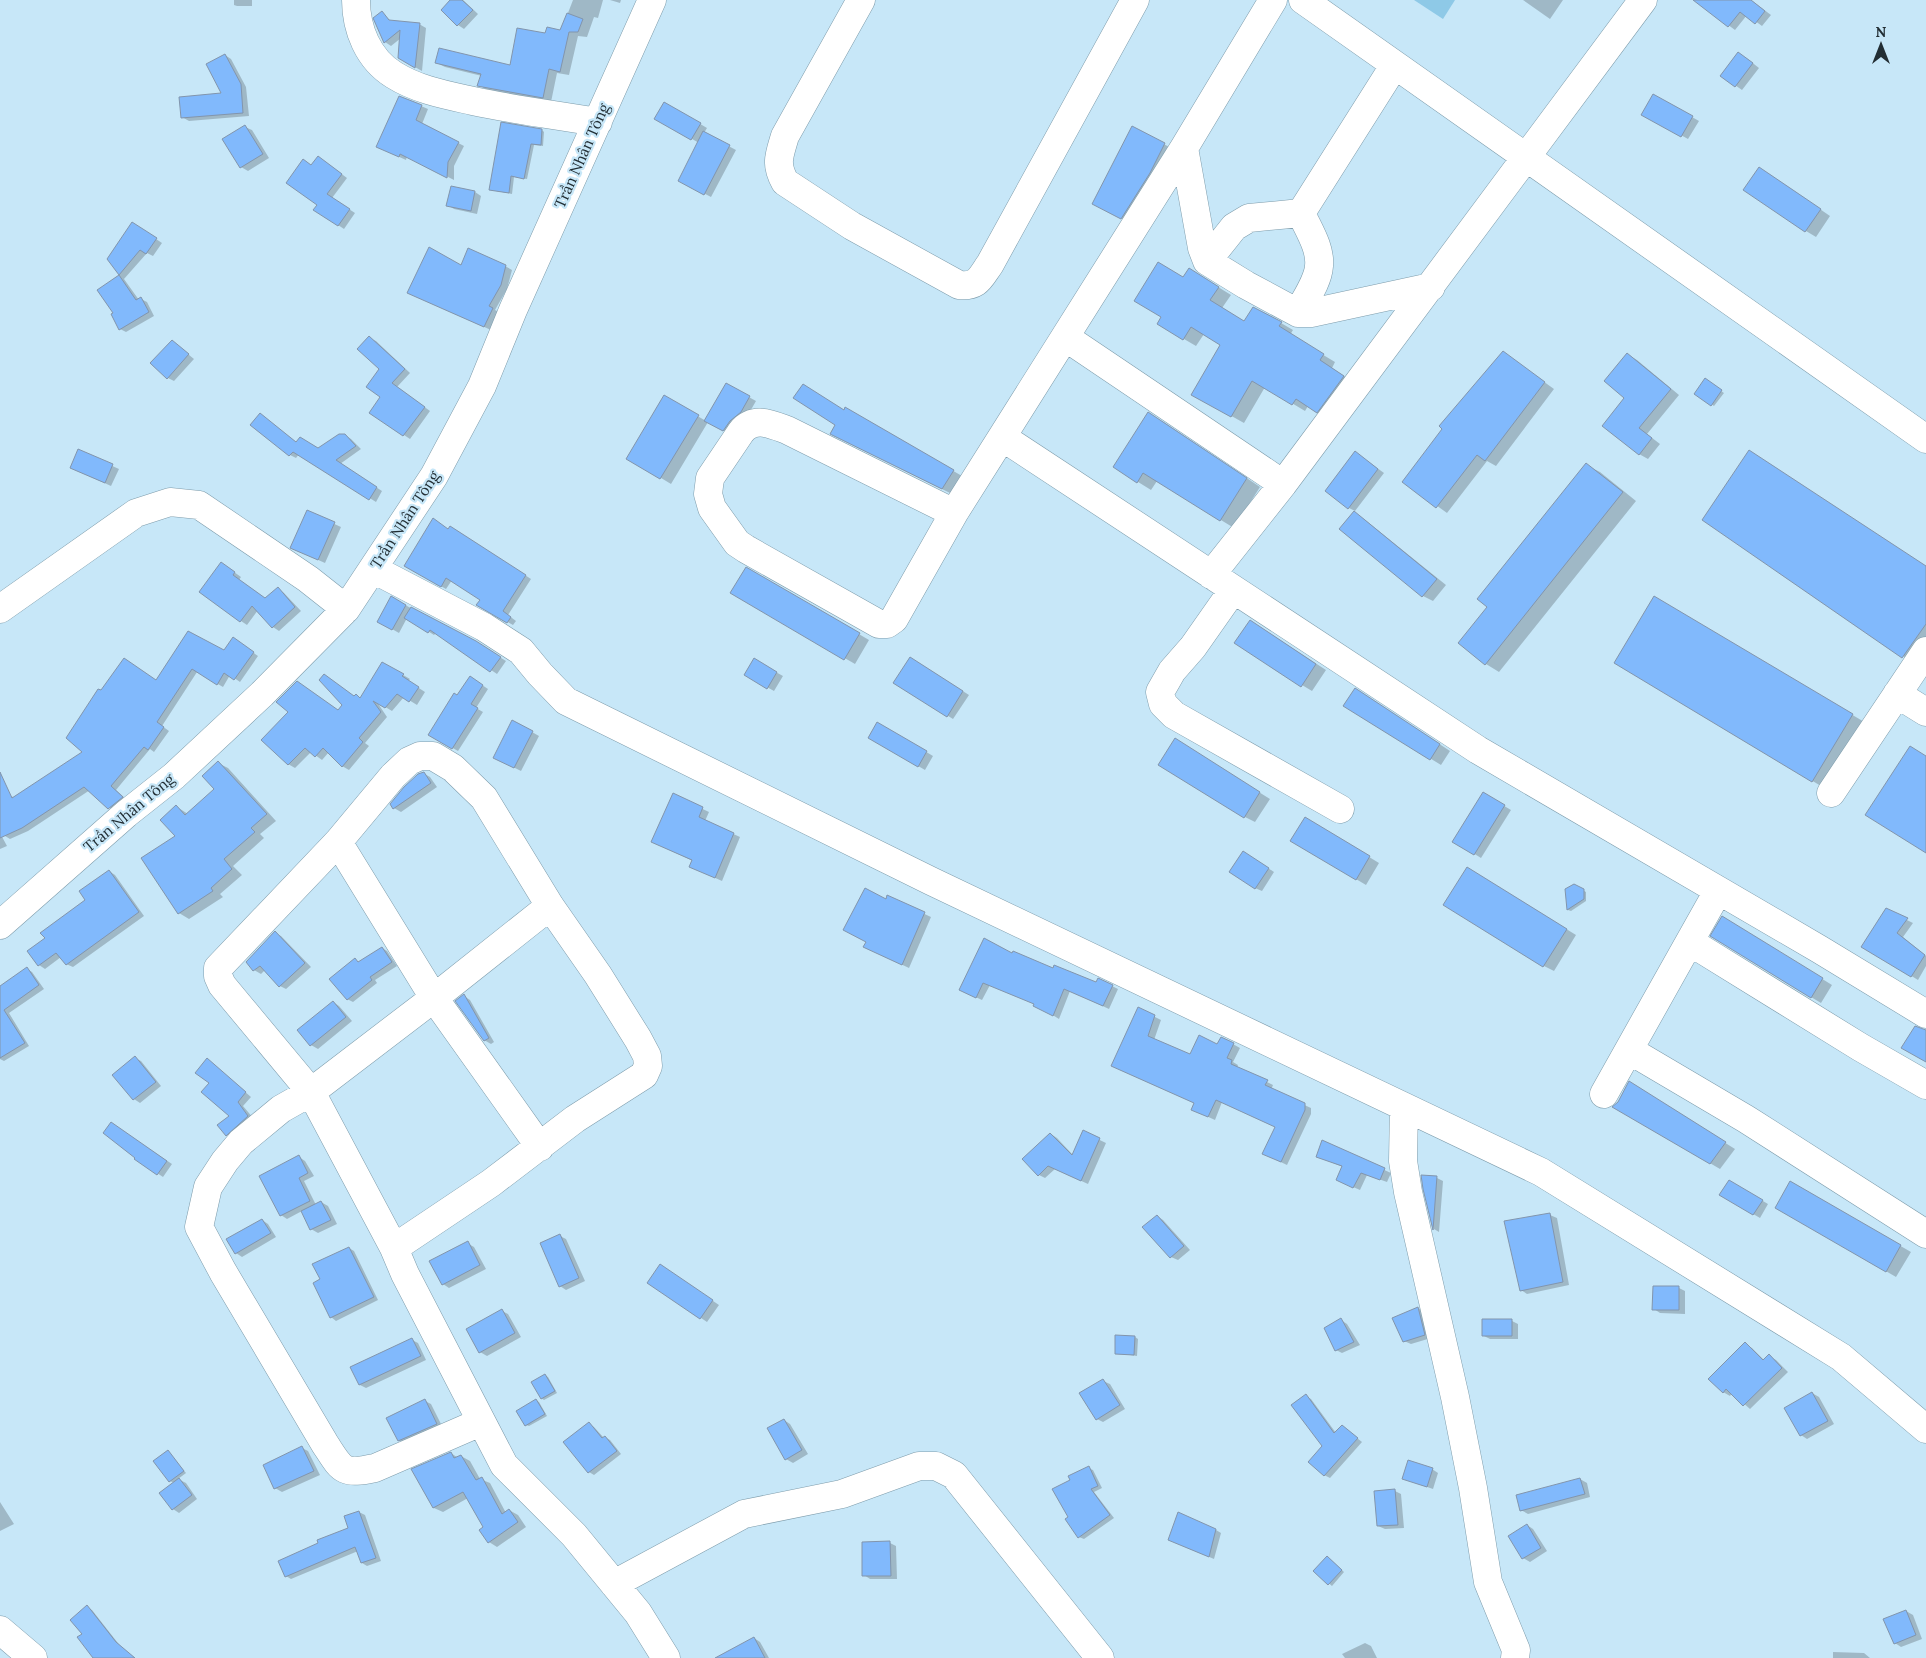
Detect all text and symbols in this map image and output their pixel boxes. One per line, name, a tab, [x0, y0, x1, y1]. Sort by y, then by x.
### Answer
north arrow	[1856, 20, 1906, 70]
text: N	[1876, 23, 1887, 41]
street label: Trần Nhân Tông	[550, 100, 613, 211]
street label: Trần Nhân Tông	[366, 467, 444, 572]
street label: Trần Nhân Tông	[79, 769, 179, 856]

